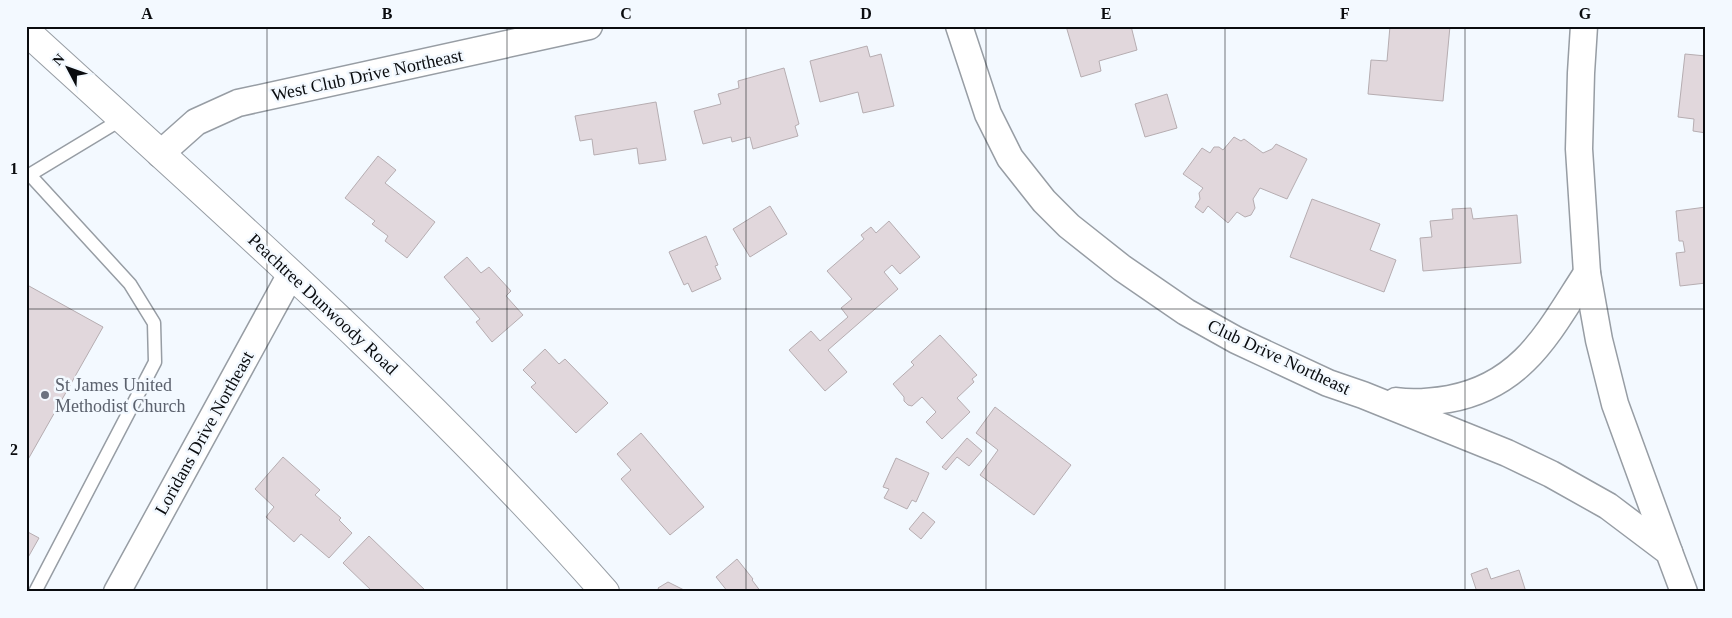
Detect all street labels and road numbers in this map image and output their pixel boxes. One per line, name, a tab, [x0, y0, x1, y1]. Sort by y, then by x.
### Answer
street label: West Club Drive Northeast	[270, 45, 464, 105]
street label: Peachtree Dunwoody Road	[244, 230, 402, 378]
street label: Club Drive Northeast	[1205, 315, 1353, 399]
street label: Loridans Drive Northeast	[151, 348, 257, 518]

